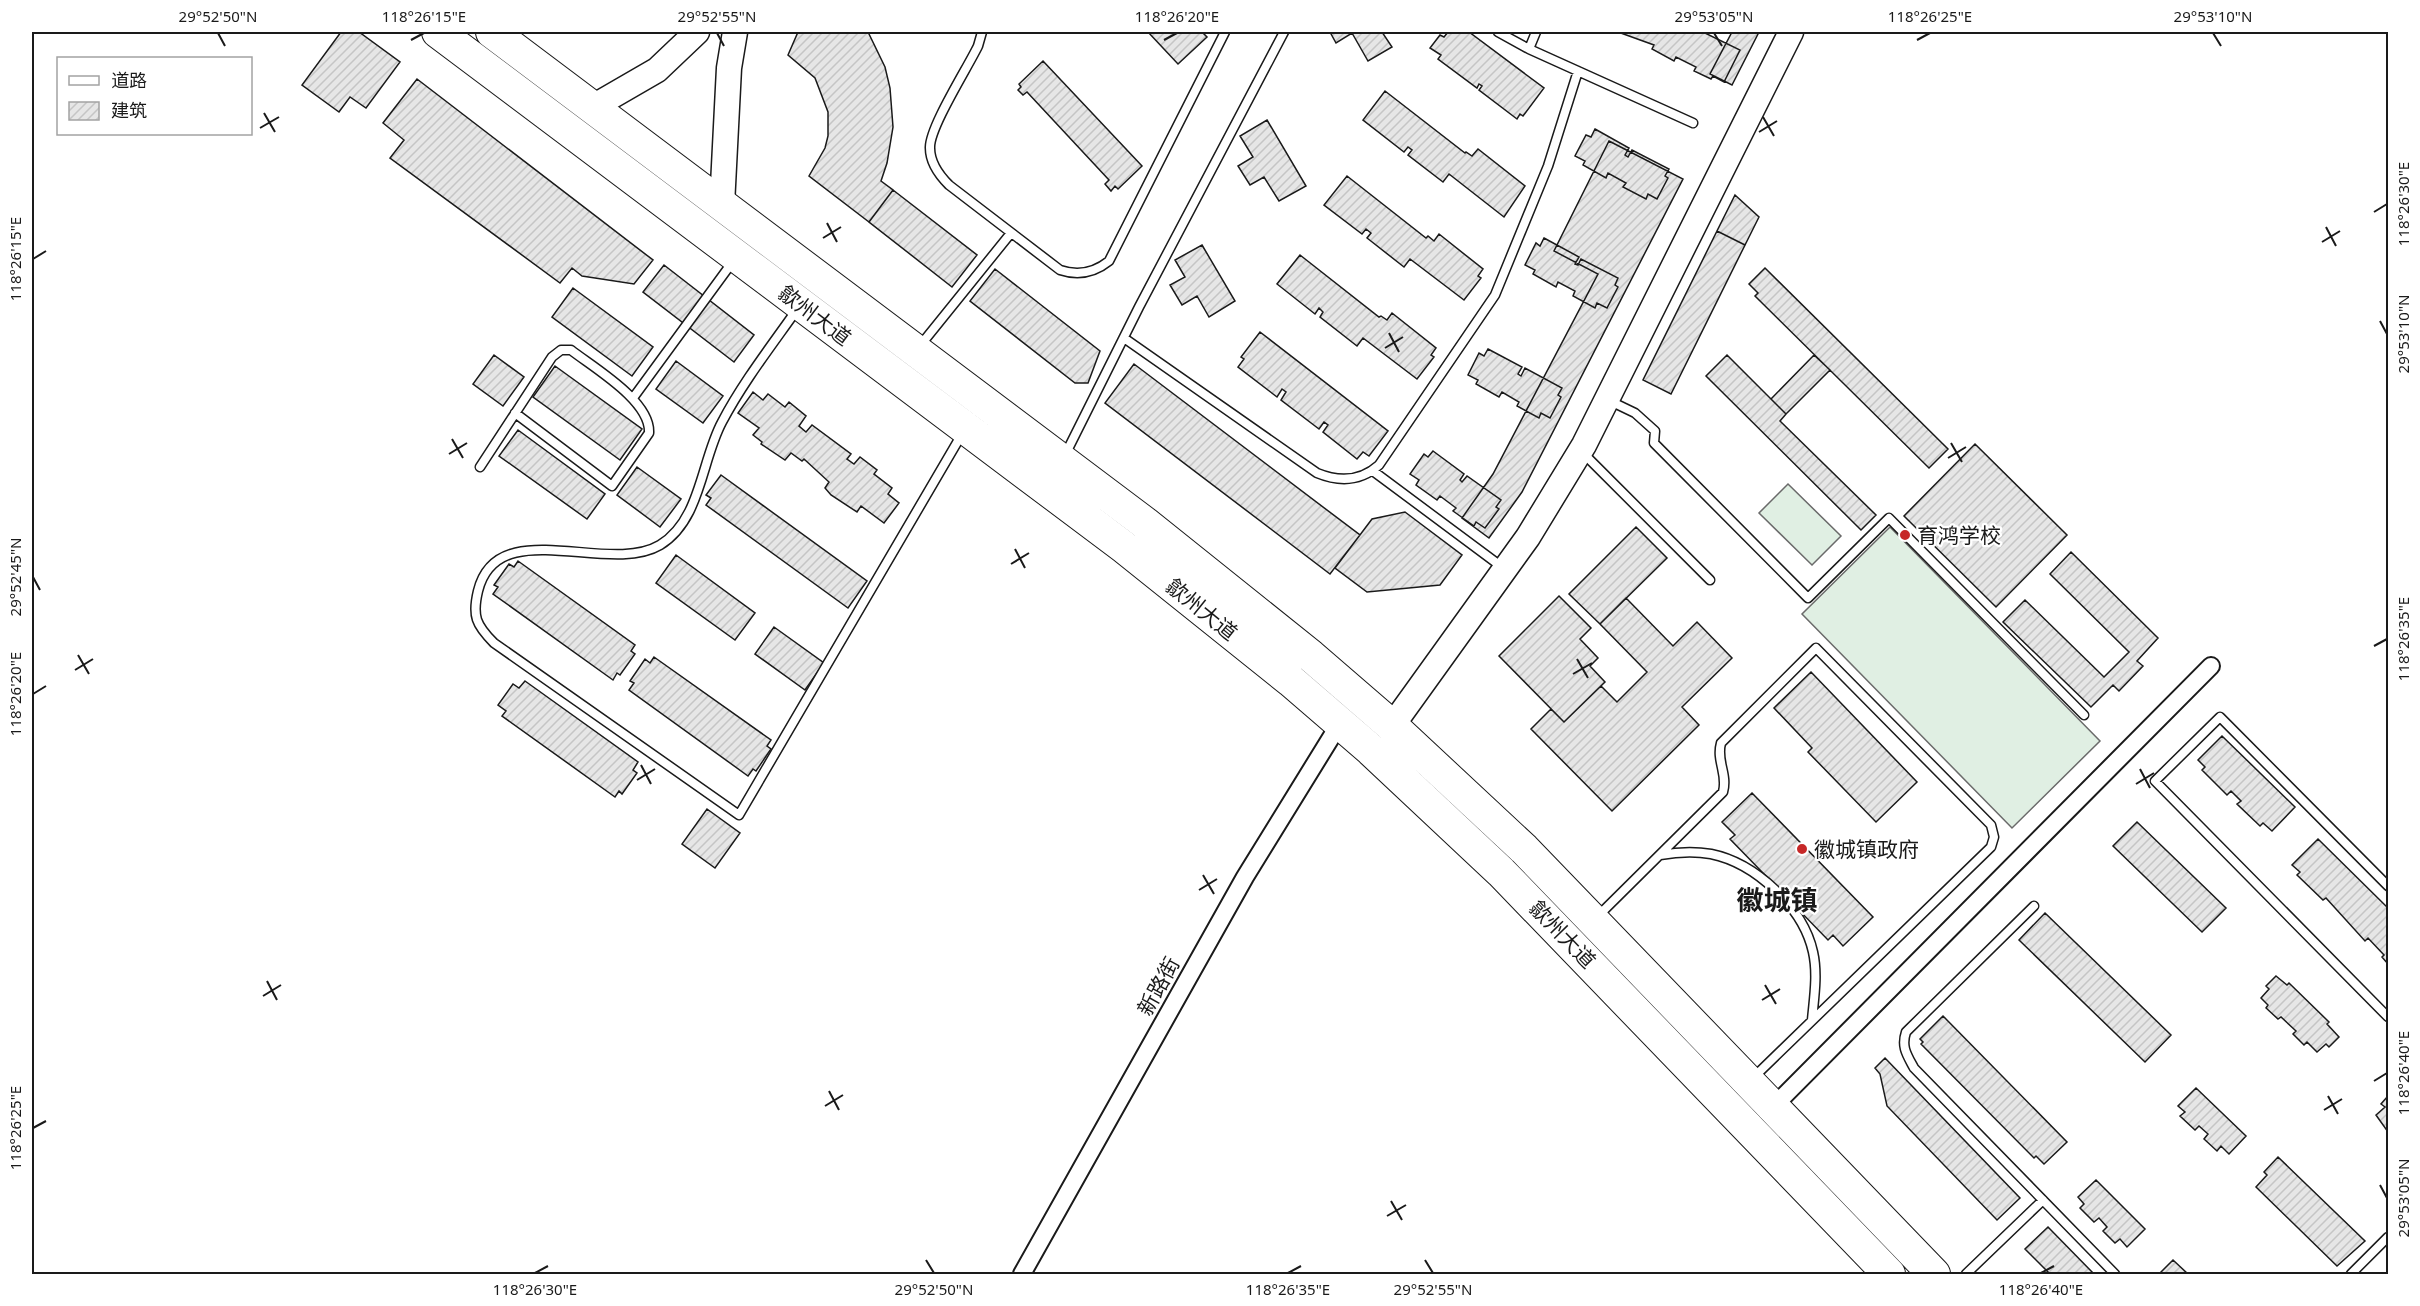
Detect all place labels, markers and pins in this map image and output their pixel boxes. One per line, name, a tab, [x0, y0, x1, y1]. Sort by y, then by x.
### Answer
place label: 育鸿学校	[1917, 521, 2001, 549]
marker: 育鸿学校	[1898, 528, 1912, 542]
place label: 徽城镇政府	[1814, 835, 1919, 863]
marker: 徽城镇政府	[1795, 842, 1809, 856]

